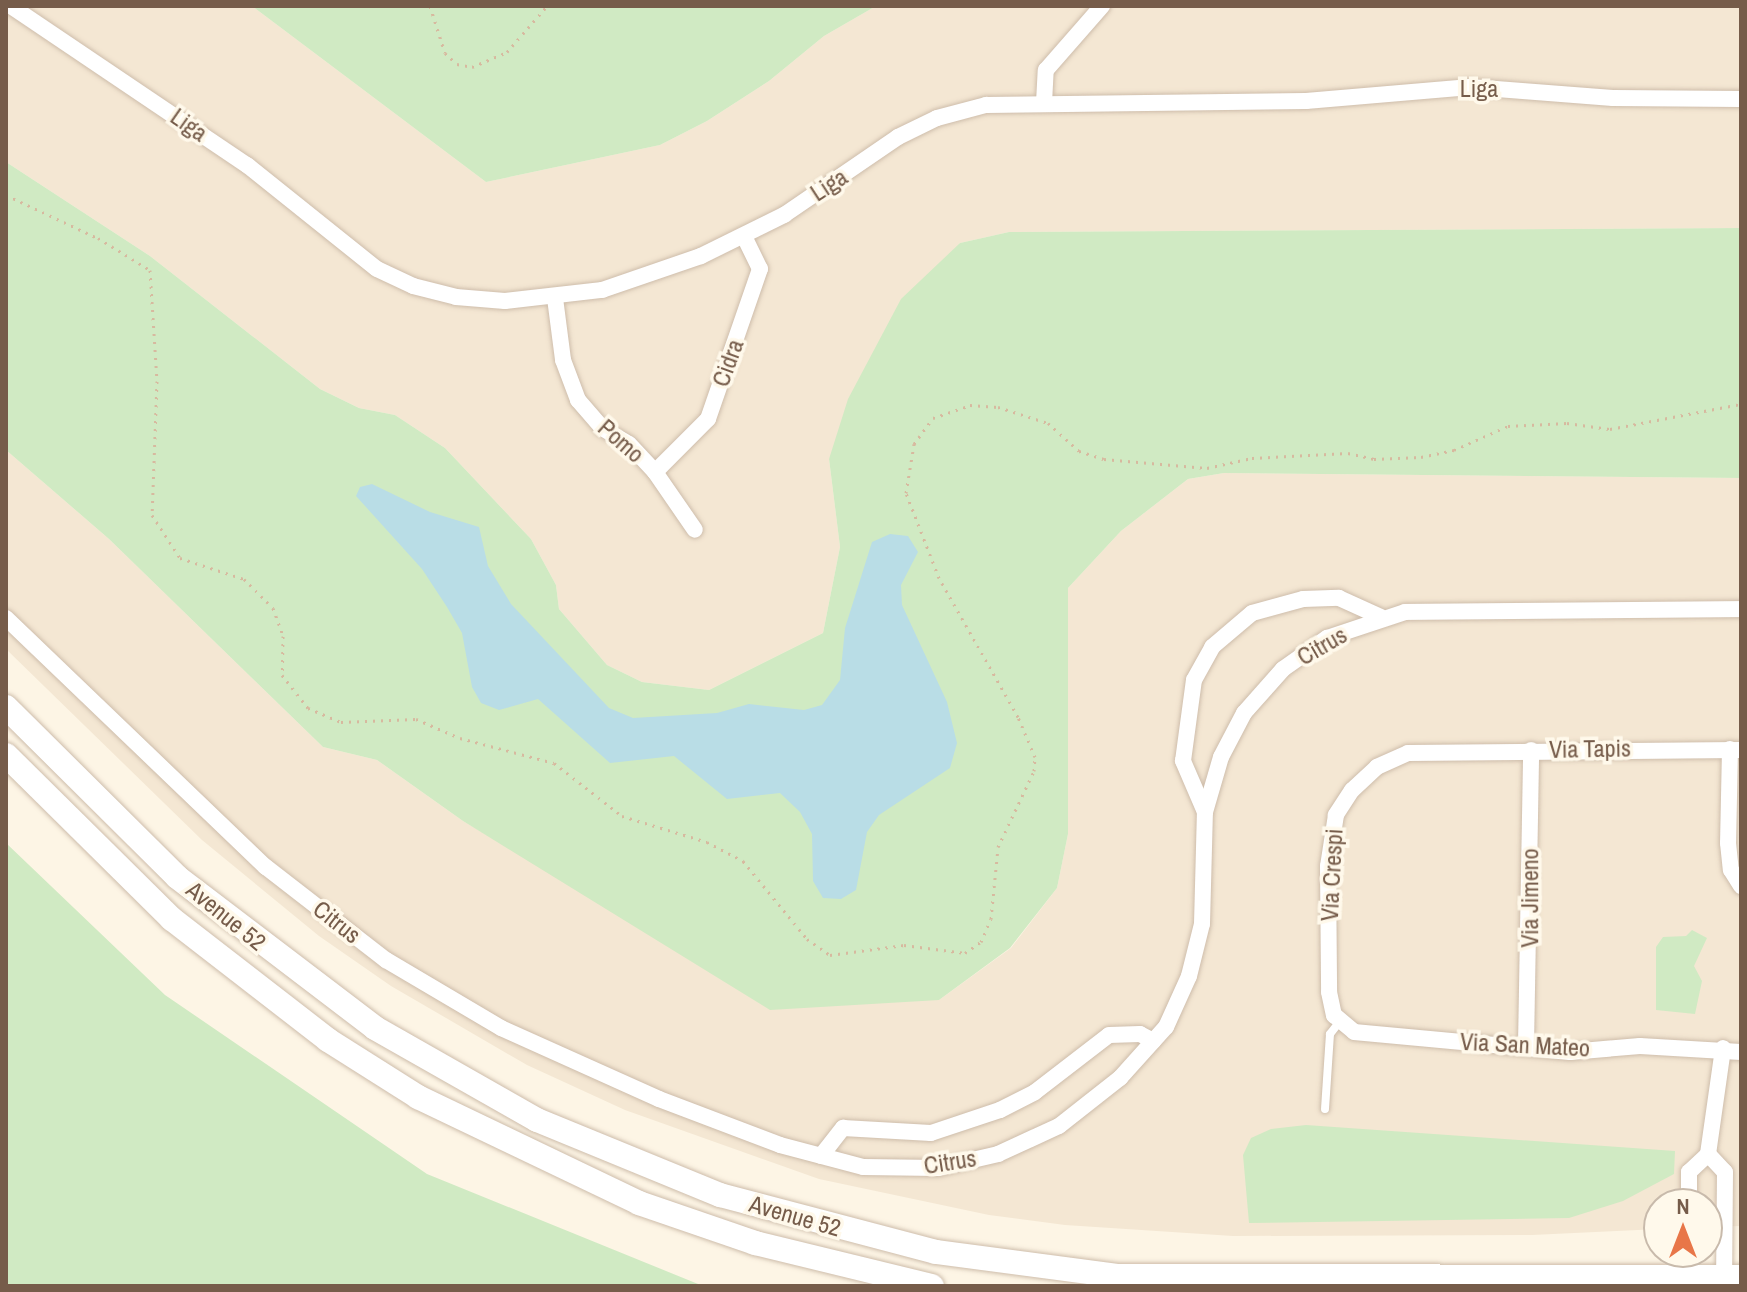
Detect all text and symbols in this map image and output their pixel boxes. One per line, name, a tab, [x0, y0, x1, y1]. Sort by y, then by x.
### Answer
street label: Liga	[1460, 75, 1498, 103]
street label: Liga	[165, 102, 213, 148]
street label: Liga	[805, 162, 853, 208]
street label: Cidra	[706, 335, 750, 391]
street label: Pomo	[592, 413, 650, 469]
street label: Citrus	[1292, 620, 1352, 672]
street label: Via Tapis	[1549, 734, 1631, 764]
street label: Via Crespi	[1315, 828, 1349, 922]
street label: Via Jimeno	[1516, 848, 1544, 948]
street label: Avenue 52	[181, 875, 271, 957]
street label: Citrus	[307, 894, 367, 950]
street label: Via San Mateo	[1459, 1027, 1591, 1063]
street label: Citrus	[922, 1144, 978, 1180]
north arrow	[1643, 1188, 1723, 1268]
street label: Avenue 52	[746, 1189, 844, 1243]
text: N	[1676, 1191, 1690, 1221]

